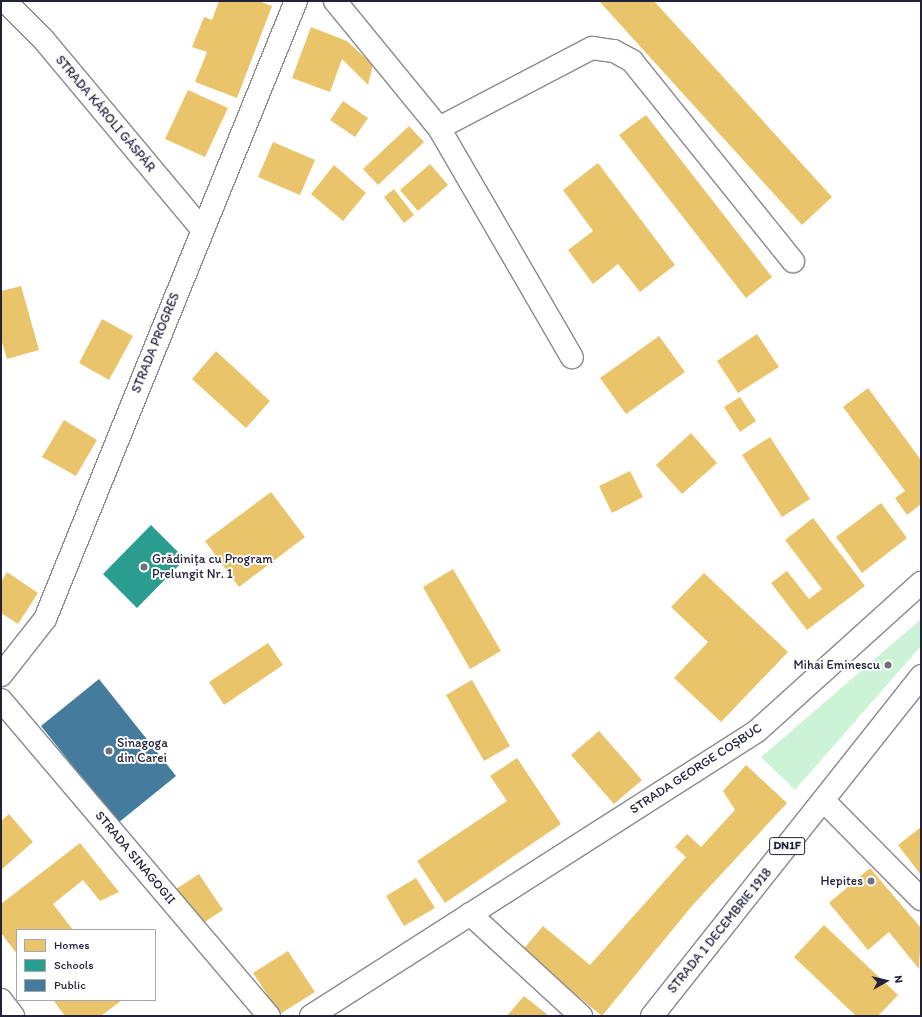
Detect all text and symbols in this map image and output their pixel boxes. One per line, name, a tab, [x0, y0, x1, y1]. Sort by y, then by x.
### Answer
street label: STRADA KÁROLI GÁSPÁR	[52, 53, 158, 175]
street label: STRADA PROGRES	[129, 290, 183, 396]
place label: Grădinița cu Program Prelungit Nr. 1	[152, 552, 273, 583]
marker: Grădinița cu Program Prelungit Nr. 1	[139, 562, 149, 572]
place label: Mihai Eminescu	[793, 657, 880, 673]
marker: Mihai Eminescu	[883, 660, 893, 670]
street label: STRADA GEORGE COȘBUC	[627, 721, 765, 817]
place label: Sinagoga din Carei	[117, 736, 168, 767]
marker: Sinagoga din Carei	[104, 746, 114, 756]
street label: STRADA SINAGOGII	[92, 809, 178, 907]
road number: DN1F	[769, 836, 805, 856]
street label: STRADA 1 DECEMBRIE 1918	[664, 864, 776, 998]
place label: Hepites	[821, 873, 863, 889]
marker: Hepites	[866, 876, 876, 886]
legend	[16, 929, 156, 1001]
text: Homes	[54, 938, 90, 952]
text: Schools	[54, 958, 93, 972]
north arrow	[866, 961, 906, 1001]
text: N	[891, 975, 905, 984]
text: Public	[54, 978, 86, 992]

